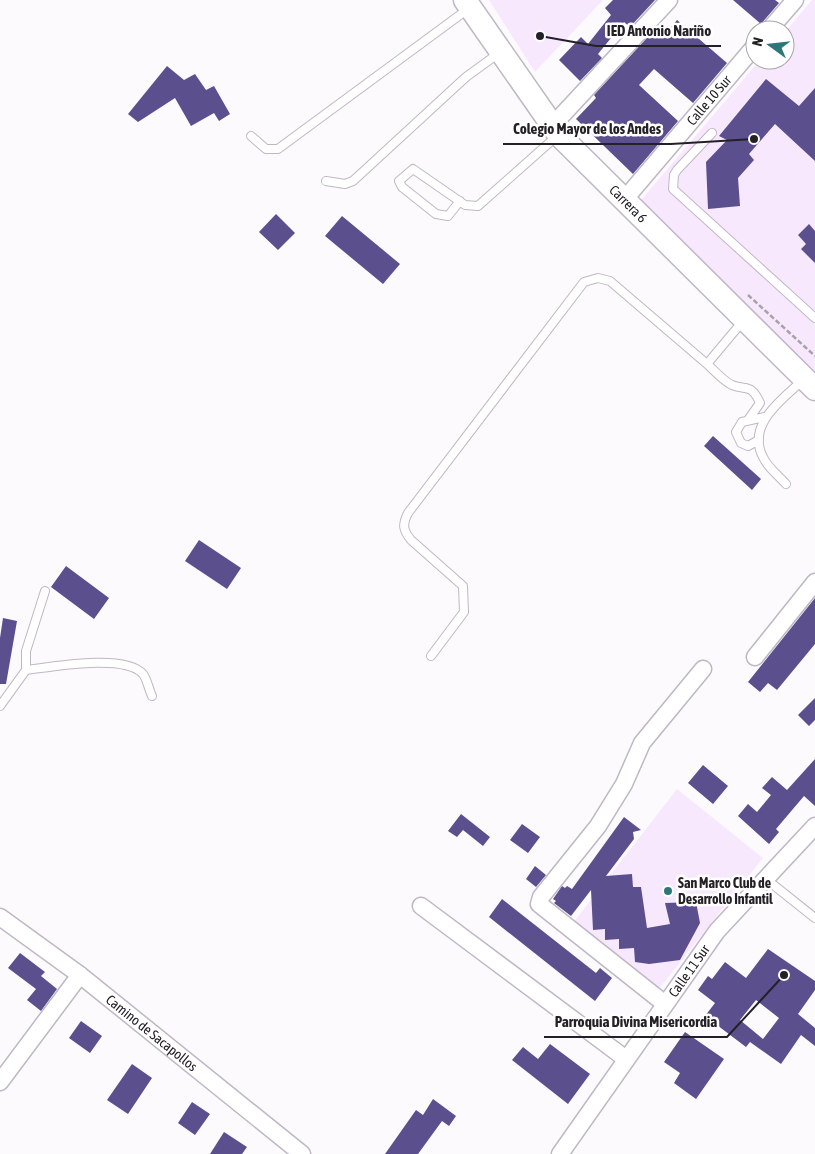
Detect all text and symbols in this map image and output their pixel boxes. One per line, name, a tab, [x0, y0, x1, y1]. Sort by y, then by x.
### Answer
callout: IED Antonio Nariño	[596, 16, 721, 46]
north arrow	[745, 20, 795, 70]
text: IED Antonio Nariño	[607, 22, 711, 39]
text: N	[749, 36, 766, 48]
street label: Calle 10 Sur	[683, 71, 735, 128]
callout: Colegio Mayor de los Andes	[503, 114, 671, 144]
text: Colegio Mayor de los Andes	[513, 120, 662, 137]
street label: Carrera 6	[606, 182, 651, 226]
place label: San Marco Club de Desarrollo Infantil	[678, 875, 773, 907]
marker: San Marco Club de Desarrollo Infantil	[662, 885, 674, 897]
street label: Calle 11 Sur	[665, 941, 713, 1000]
street label: Camino de Sacapollos	[103, 991, 201, 1074]
callout: Parroquia Divina Misericordia	[544, 1007, 727, 1037]
text: Parroquia Divina Misericordia	[555, 1013, 717, 1030]

